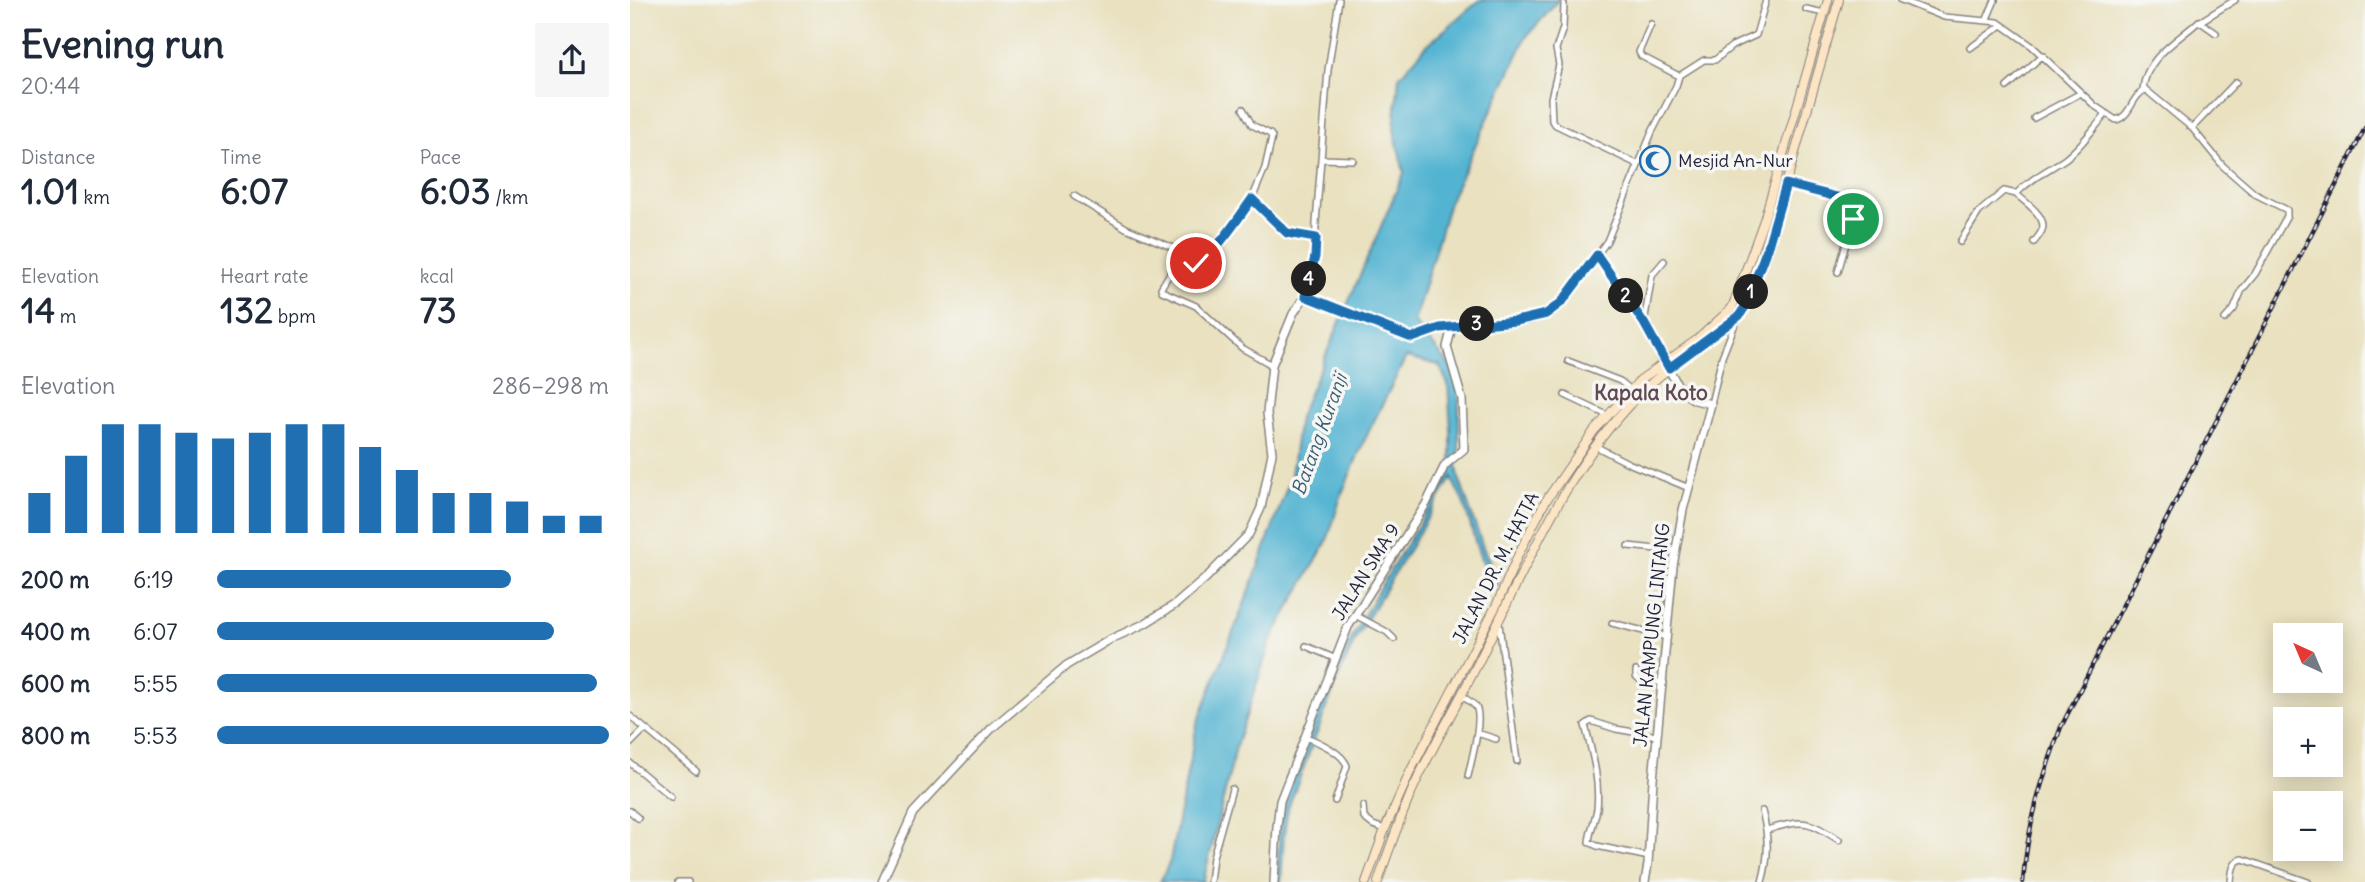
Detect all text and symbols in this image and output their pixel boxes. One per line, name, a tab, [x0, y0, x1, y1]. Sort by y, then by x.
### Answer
text: Evening run	[21, 21, 224, 68]
button: share	[535, 23, 609, 97]
text: 20:44	[21, 71, 81, 100]
mosque icon: Mesjid An-Nur	[1638, 144, 1672, 178]
text: Distance	[21, 145, 95, 169]
text: Time	[220, 145, 261, 169]
text: Pace	[420, 145, 461, 169]
place label: Mesjid An-Nur	[1678, 149, 1794, 172]
text: 1.01	[21, 169, 79, 213]
text: 6:07	[220, 169, 288, 213]
text: 6:03	[420, 169, 491, 213]
text: km	[79, 185, 110, 209]
text: /km	[491, 185, 528, 209]
pin	[1823, 189, 1883, 249]
icon: arrive	[1834, 200, 1872, 238]
pin	[1166, 233, 1226, 293]
icon: check	[1177, 244, 1215, 282]
pin: 4	[1292, 262, 1326, 296]
text: Elevation	[21, 264, 99, 288]
text: Heart rate	[220, 264, 308, 288]
text: kcal	[420, 264, 454, 288]
text: 4	[1303, 266, 1314, 290]
pin: 1	[1734, 274, 1768, 310]
pin: 2	[1608, 278, 1644, 314]
text: 1	[1747, 279, 1754, 303]
text: 2	[1620, 283, 1631, 307]
text: 14	[21, 288, 55, 332]
text: 132	[220, 288, 273, 332]
text: 73	[420, 288, 457, 332]
text: m	[55, 304, 76, 328]
text: bpm	[273, 304, 316, 328]
pin: 3	[1460, 306, 1494, 342]
text: 3	[1471, 311, 1482, 335]
water label: Batang Kuranji	[1286, 368, 1353, 498]
text: Elevation	[21, 371, 115, 400]
text: 286–298 m	[492, 371, 609, 400]
district label: Kapala Koto	[1594, 379, 1708, 406]
street label: JALAN DR. M. HATTA	[1447, 488, 1544, 647]
street label: JALAN SMA 9	[1327, 519, 1404, 624]
street label: JALAN KAMPUNG LINTANG	[1628, 522, 1675, 748]
text: 200 m	[21, 565, 90, 594]
text: 6:19	[133, 565, 174, 594]
text: 400 m	[21, 617, 90, 646]
text: 6:07	[133, 617, 178, 646]
north arrow	[2273, 623, 2343, 693]
map controls	[2273, 623, 2343, 861]
text: 600 m	[21, 669, 90, 698]
text: 5:55	[133, 669, 178, 698]
button: +	[2273, 707, 2343, 777]
text: 800 m	[21, 721, 90, 750]
text: 5:53	[133, 721, 178, 750]
button: −	[2273, 791, 2343, 861]

